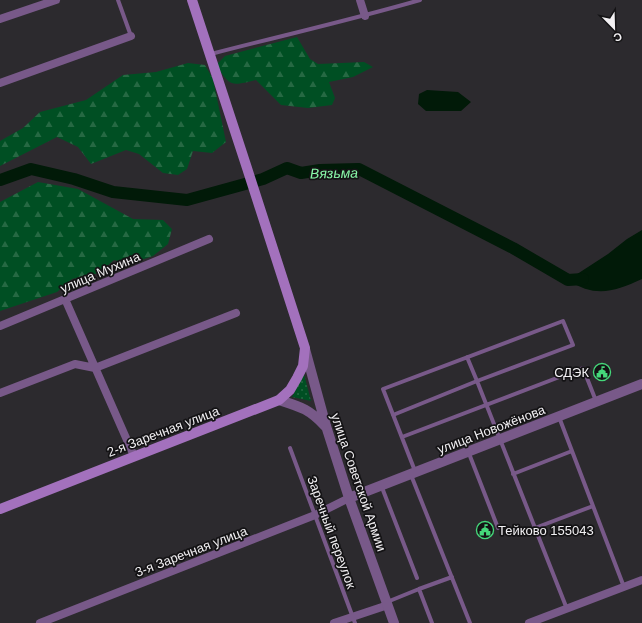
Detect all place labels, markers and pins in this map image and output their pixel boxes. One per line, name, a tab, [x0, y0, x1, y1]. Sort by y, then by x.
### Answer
public building icon: СДЭК	[592, 362, 612, 382]
place label: СДЭК	[554, 365, 589, 380]
public building icon: Тейково 155043	[475, 520, 495, 540]
place label: Тейково 155043	[498, 523, 594, 538]

